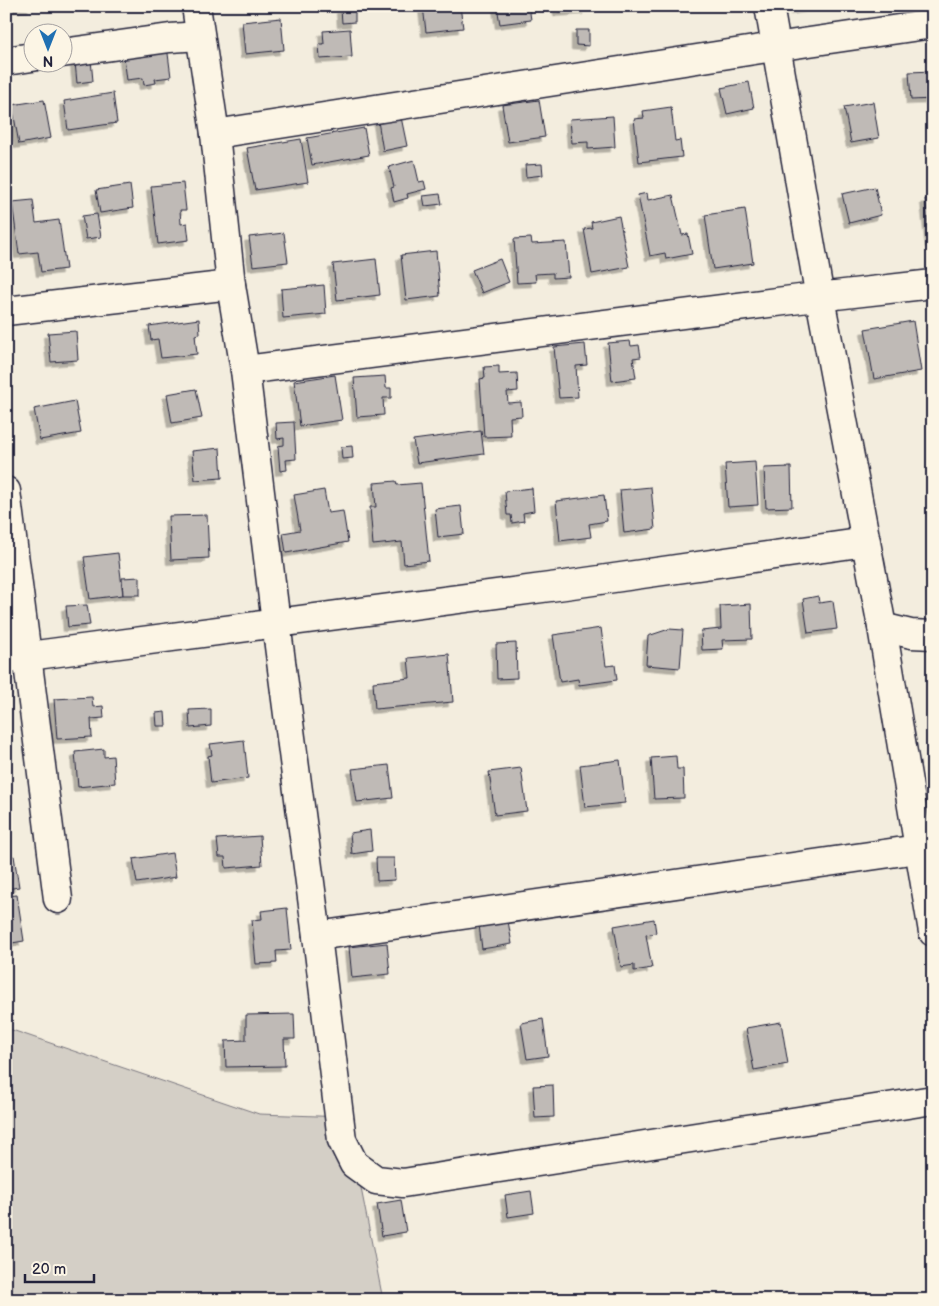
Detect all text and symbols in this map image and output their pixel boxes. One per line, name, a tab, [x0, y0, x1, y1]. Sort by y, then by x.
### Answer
north arrow	[22, 22, 72, 72]
text: N	[43, 52, 53, 69]
scale bar	[25, 1251, 94, 1283]
text: 20 m	[32, 1260, 66, 1279]

